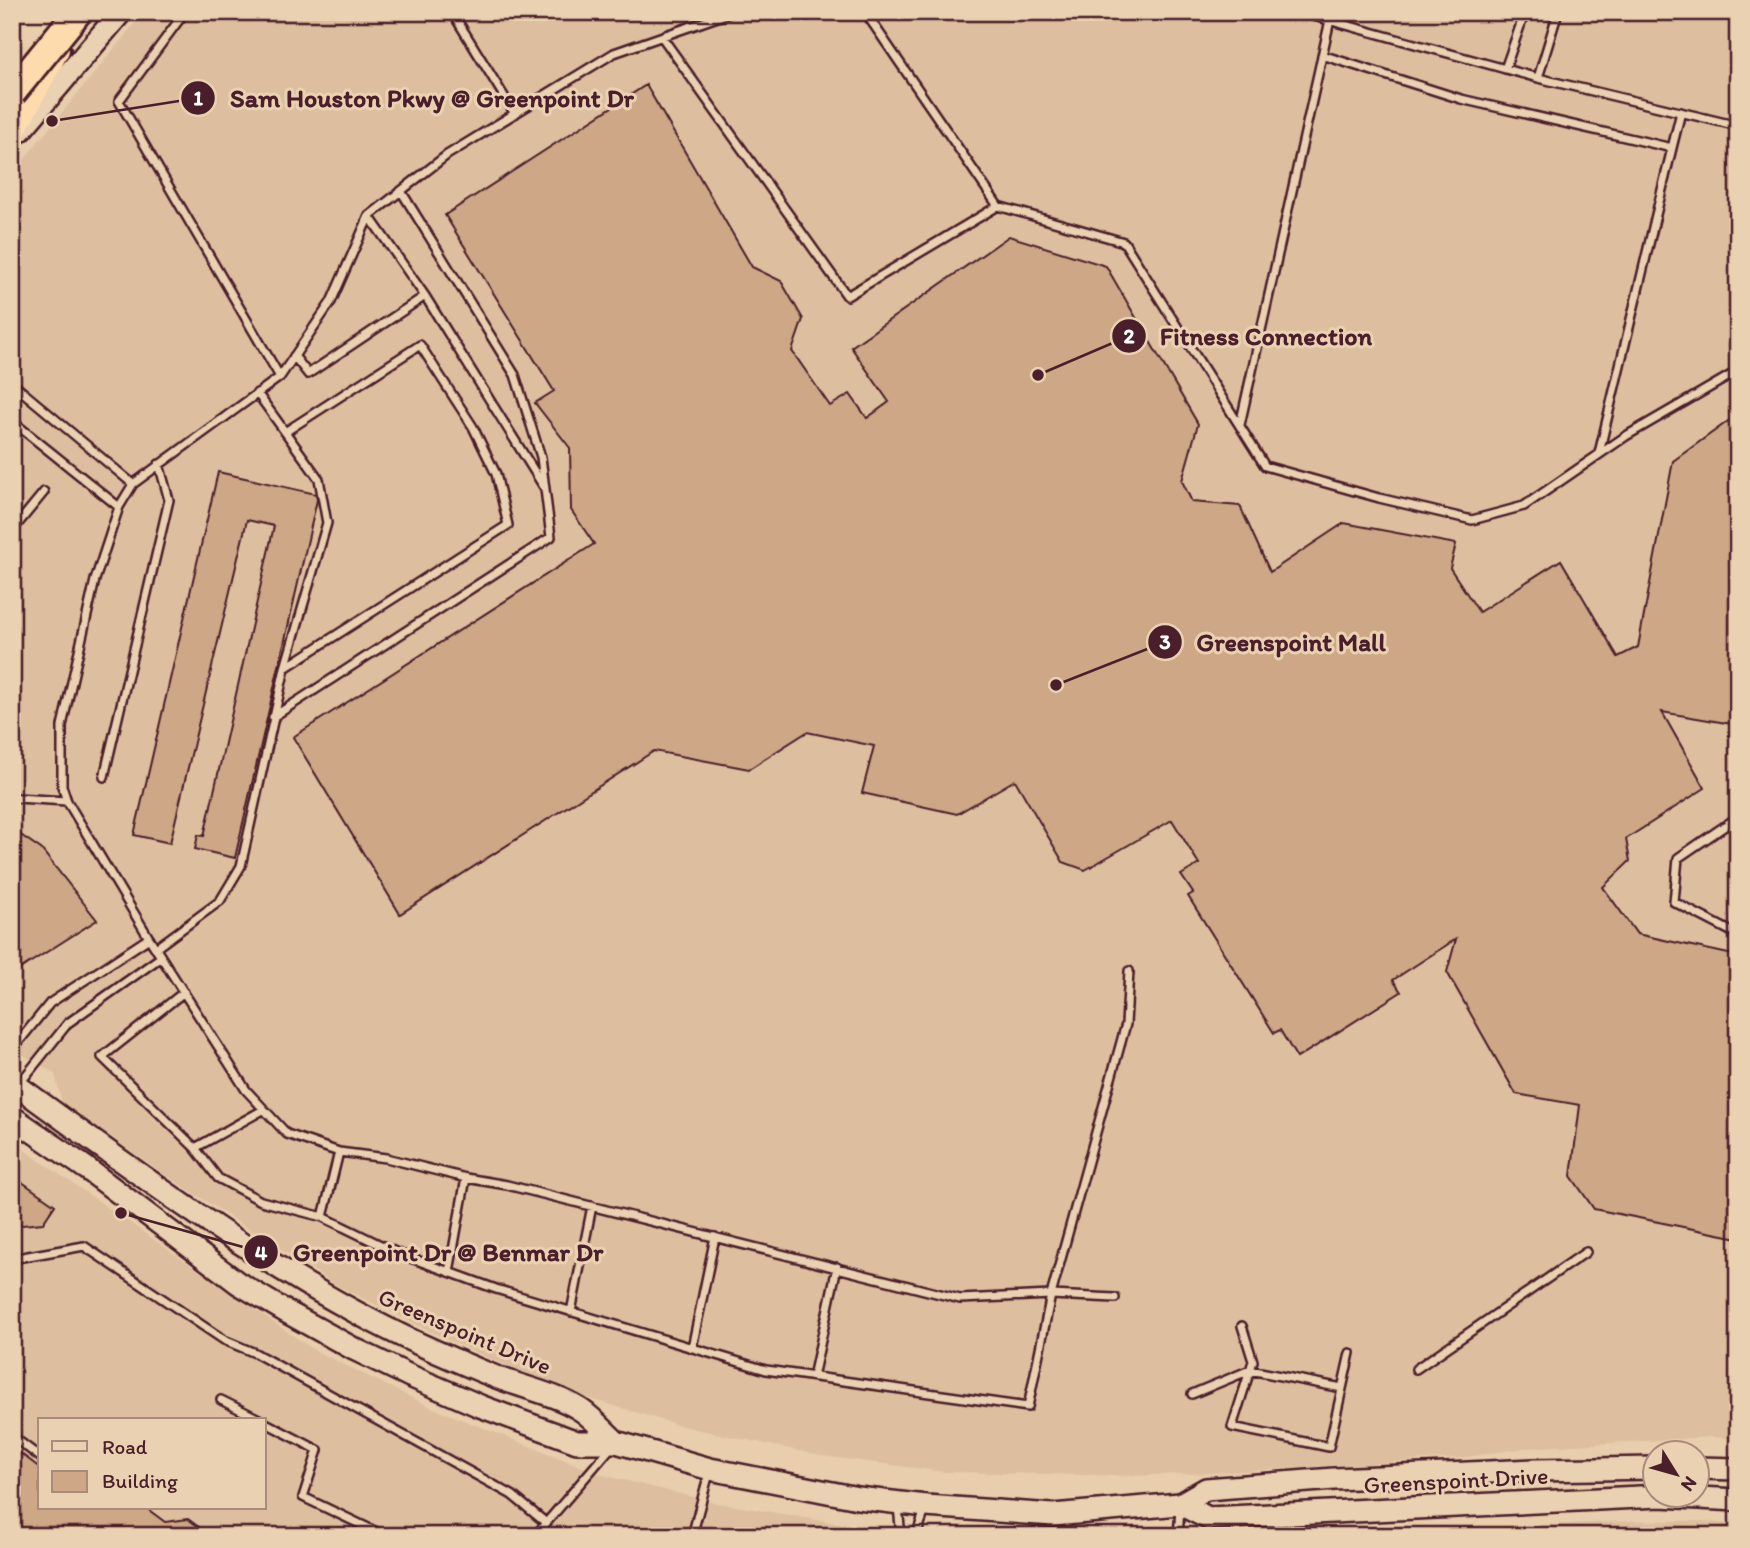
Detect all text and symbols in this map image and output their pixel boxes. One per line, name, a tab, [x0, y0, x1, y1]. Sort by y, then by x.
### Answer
callout: Sam Houston Pkwy @ Greenpoint Dr	[181, 74, 648, 121]
text: Sam Houston Pkwy @ Greenpoint Dr	[230, 82, 635, 114]
text: 1	[193, 85, 203, 110]
callout: Fitness Connection	[1111, 313, 1386, 360]
text: Fitness Connection	[1160, 320, 1373, 352]
text: 2	[1123, 323, 1135, 348]
callout: Greenspoint Mall	[1147, 618, 1401, 665]
text: Greenspoint Mall	[1196, 626, 1386, 658]
text: 3	[1159, 629, 1171, 654]
callout: Greenpoint Dr @ Benmar Dr	[243, 1229, 617, 1276]
text: Greenpoint Dr @ Benmar Dr	[293, 1236, 604, 1268]
text: 4	[255, 1240, 268, 1265]
street label: Greenspoint Drive	[374, 1282, 556, 1380]
legend	[38, 1418, 266, 1510]
text: Road	[102, 1434, 148, 1459]
north arrow	[1642, 1440, 1712, 1510]
street label: Greenspoint Drive	[1363, 1461, 1549, 1499]
text: Building	[102, 1468, 178, 1493]
text: N	[1676, 1472, 1702, 1496]

